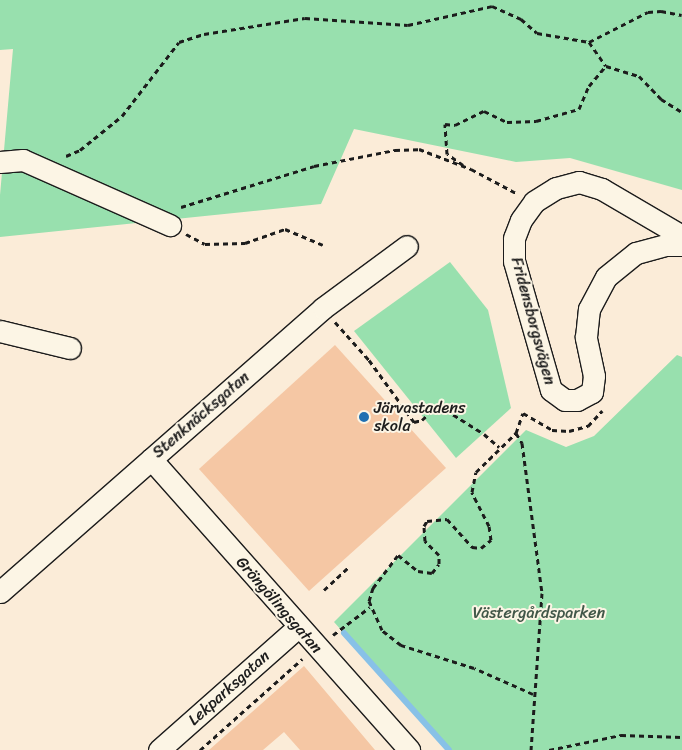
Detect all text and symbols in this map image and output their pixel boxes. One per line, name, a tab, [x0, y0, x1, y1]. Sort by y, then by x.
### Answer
street label: Fridensborgsvägen	[507, 255, 559, 387]
street label: Stenknäcksgatan	[149, 368, 253, 462]
place label: Järvastadens skola	[374, 398, 465, 436]
marker: Järvastadens skola	[358, 411, 370, 423]
street label: Gröngölingsgatan	[232, 553, 326, 657]
park label: Västergårdsparken	[473, 603, 605, 623]
street label: Lekparksgatan	[184, 646, 274, 730]

